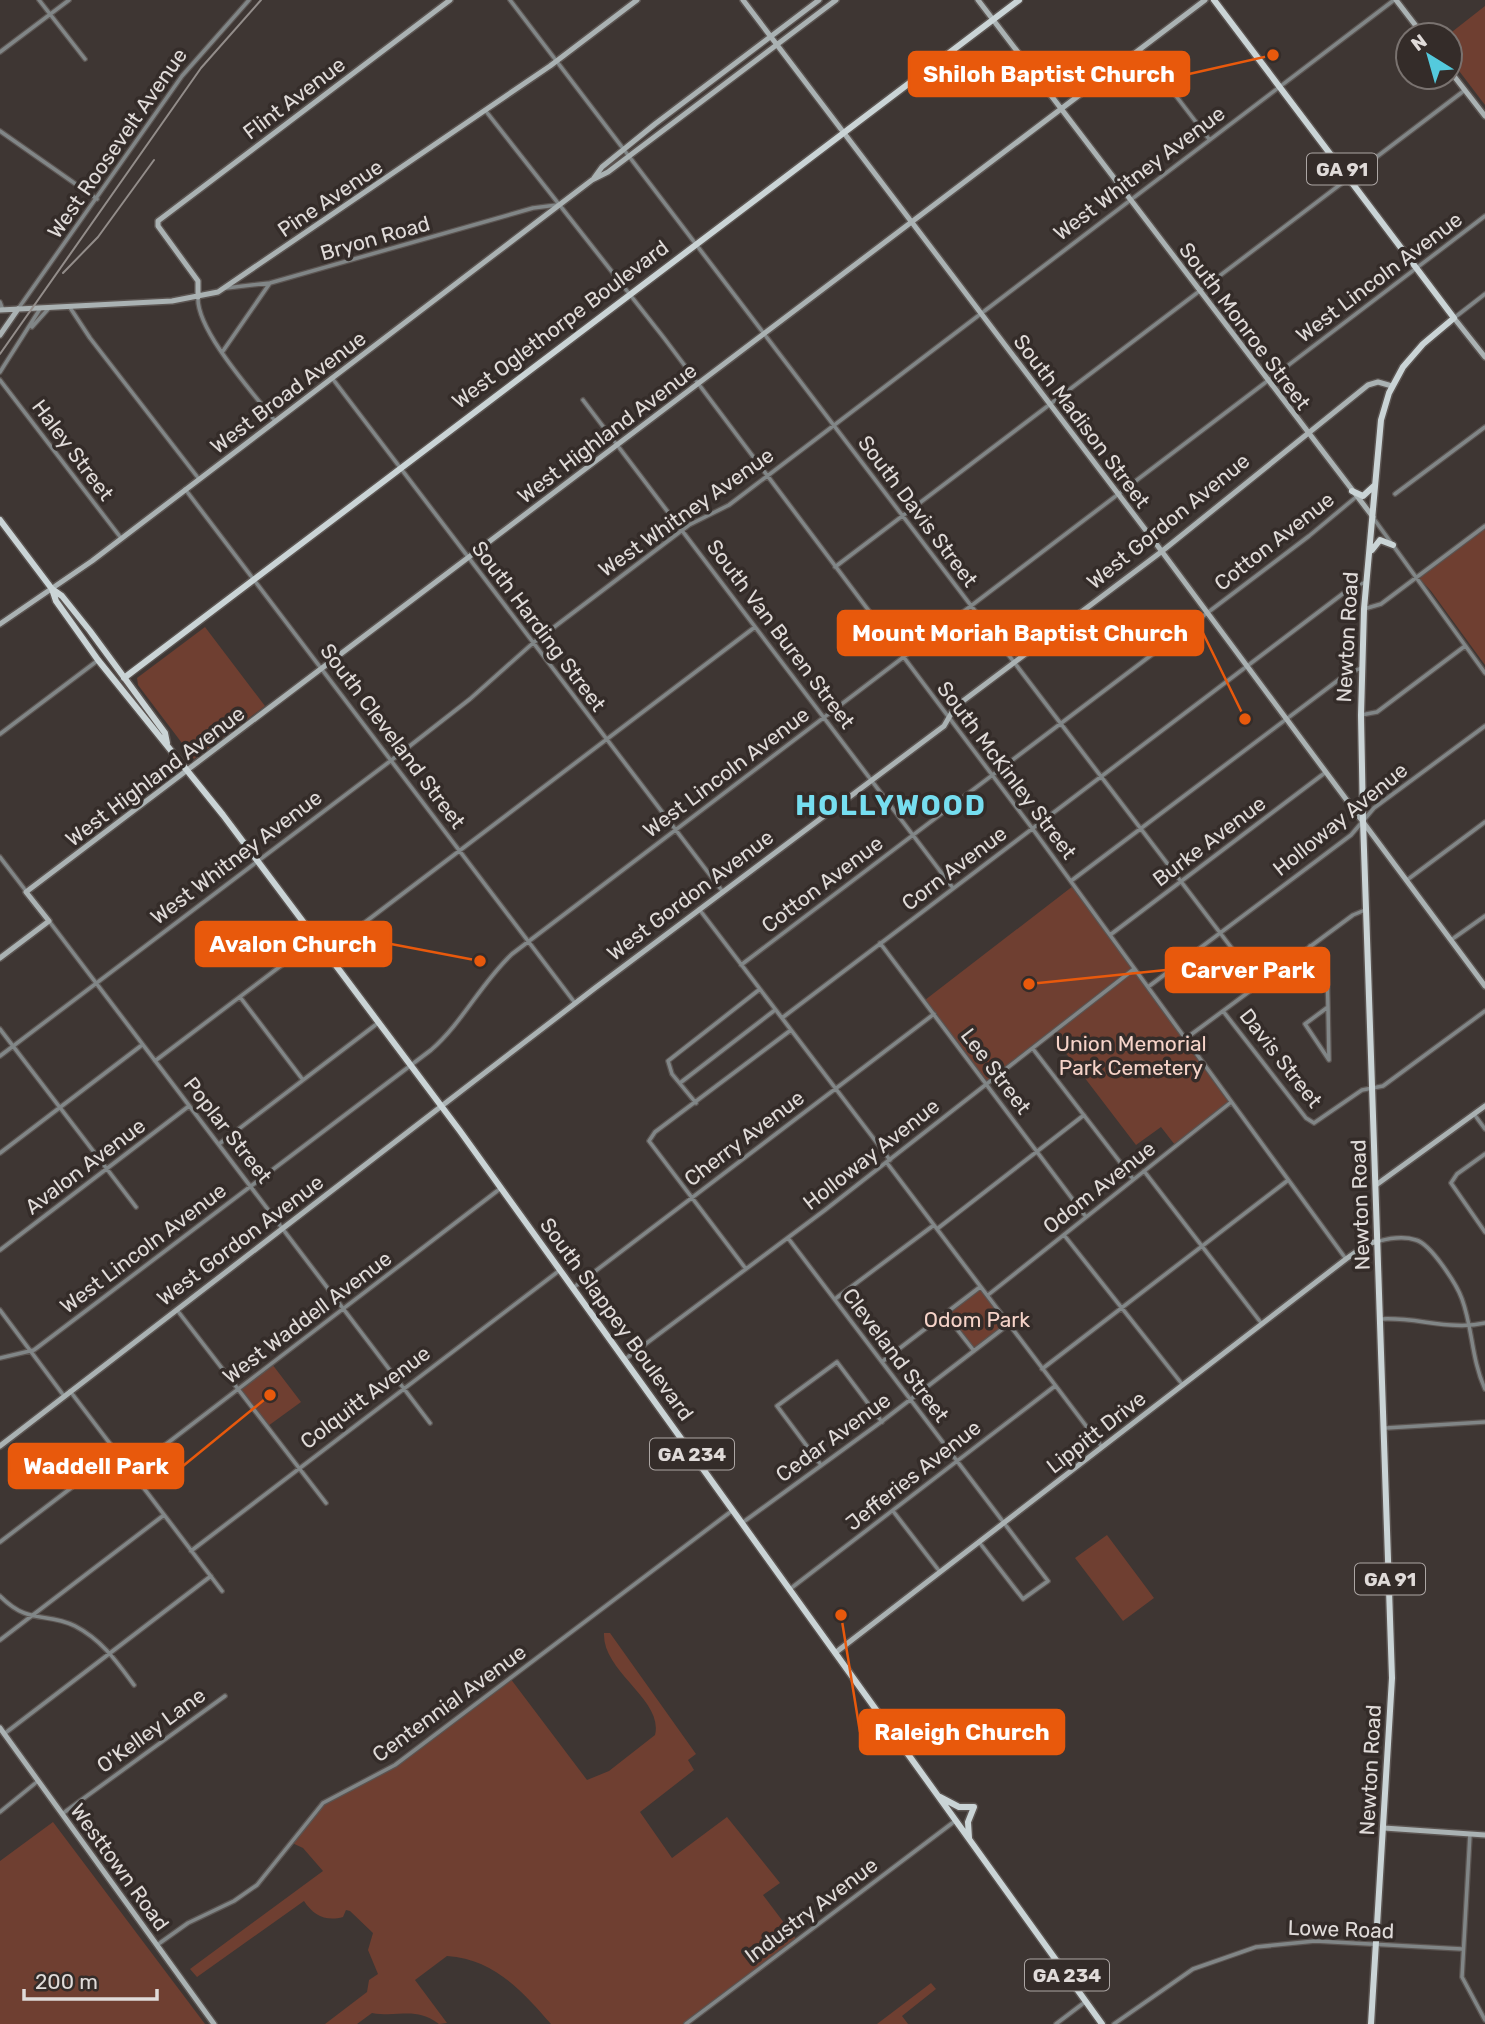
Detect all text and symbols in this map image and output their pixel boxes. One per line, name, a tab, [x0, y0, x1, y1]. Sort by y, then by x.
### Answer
north arrow	[1394, 21, 1464, 91]
text: N	[1407, 30, 1431, 56]
street label: West Roosevelt Avenue	[42, 43, 192, 243]
street label: Flint Avenue	[238, 51, 350, 145]
callout: Shiloh Baptist Church	[909, 52, 1189, 96]
text: Shiloh Baptist Church	[923, 60, 1175, 88]
street label: West Whitney Avenue	[1048, 100, 1230, 246]
street label: Pine Avenue	[273, 154, 387, 242]
road number: GA 91	[1307, 154, 1377, 184]
street label: West Lincoln Avenue	[1291, 206, 1467, 348]
street label: Bryon Road	[317, 210, 433, 266]
street label: West Oglethorpe Boulevard	[447, 234, 673, 414]
street label: South Monroe Street	[1174, 237, 1316, 415]
street label: West Broad Avenue	[205, 325, 371, 459]
street label: South Madison Street	[1008, 329, 1156, 513]
street label: West Highland Avenue	[513, 358, 701, 508]
street label: Haley Street	[27, 395, 119, 505]
street label: South Davis Street	[853, 430, 983, 592]
street label: West Whitney Avenue	[594, 442, 778, 582]
street label: West Gordon Avenue	[1082, 448, 1254, 594]
street label: Cotton Avenue	[1209, 486, 1339, 596]
street label: South Van Buren Street	[702, 535, 860, 733]
street label: South Harding Street	[467, 536, 611, 716]
street label: Newton Road	[1331, 571, 1363, 703]
callout: Mount Moriah Baptist Church	[838, 611, 1203, 655]
text: Mount Moriah Baptist Church	[852, 619, 1188, 647]
street label: South Cleveland Street	[315, 639, 471, 833]
street label: South McKinley Street	[932, 676, 1082, 864]
street label: West Highland Avenue	[61, 701, 249, 851]
street label: West Lincoln Avenue	[638, 701, 814, 843]
street label: Holloway Avenue	[1268, 757, 1412, 881]
street label: West Whitney Avenue	[145, 784, 327, 930]
district label: HOLLYWOOD	[795, 789, 987, 822]
street label: Burke Avenue	[1148, 790, 1270, 892]
street label: Corn Avenue	[897, 820, 1011, 916]
street label: West Gordon Avenue	[602, 824, 778, 966]
street label: Cotton Avenue	[756, 830, 888, 938]
callout: Avalon Church	[196, 922, 391, 966]
text: Avalon Church	[209, 930, 377, 958]
callout: Carver Park	[1166, 948, 1329, 992]
text: Carver Park	[1181, 956, 1316, 984]
street label: Davis Street	[1234, 1003, 1328, 1113]
street label: Lee Street	[956, 1023, 1036, 1119]
park label: Union Memorial Park Cemetery	[1055, 1031, 1207, 1080]
street label: Poplar Street	[179, 1072, 277, 1188]
street label: Cherry Avenue	[679, 1085, 809, 1191]
street label: Holloway Avenue	[798, 1093, 944, 1215]
street label: Avalon Avenue	[20, 1113, 150, 1219]
street label: Odom Avenue	[1038, 1135, 1160, 1239]
street label: Newton Road	[1345, 1139, 1375, 1271]
street label: West Gordon Avenue	[152, 1169, 328, 1311]
street label: West Lincoln Avenue	[55, 1177, 231, 1319]
street label: South Slappey Boulevard	[535, 1213, 699, 1425]
street label: West Waddell Avenue	[218, 1245, 396, 1389]
street label: Cleveland Street	[837, 1283, 955, 1427]
park label: Odom Park	[924, 1307, 1030, 1332]
street label: Colquitt Avenue	[295, 1340, 435, 1454]
street label: Lippitt Drive	[1041, 1385, 1151, 1479]
street label: Cedar Avenue	[771, 1387, 895, 1487]
street label: Jefferies Avenue	[840, 1414, 986, 1536]
road number: GA 234	[650, 1438, 734, 1470]
callout: Waddell Park	[9, 1444, 183, 1488]
text: Waddell Park	[23, 1452, 169, 1480]
road number: GA 91	[1355, 1564, 1425, 1595]
street label: Centennial Avenue	[367, 1639, 531, 1767]
street label: O'Kelley Lane	[92, 1682, 210, 1778]
street label: Newton Road	[1354, 1704, 1386, 1836]
callout: Raleigh Church	[860, 1710, 1064, 1754]
text: Raleigh Church	[874, 1718, 1050, 1746]
street label: Westtown Road	[65, 1798, 175, 1936]
street label: Industry Avenue	[740, 1852, 882, 1968]
street label: Lowe Road	[1287, 1915, 1395, 1943]
scale bar	[24, 1958, 158, 2002]
road number: GA 234	[1025, 1960, 1109, 1991]
text: 200 m	[35, 1969, 98, 1994]

